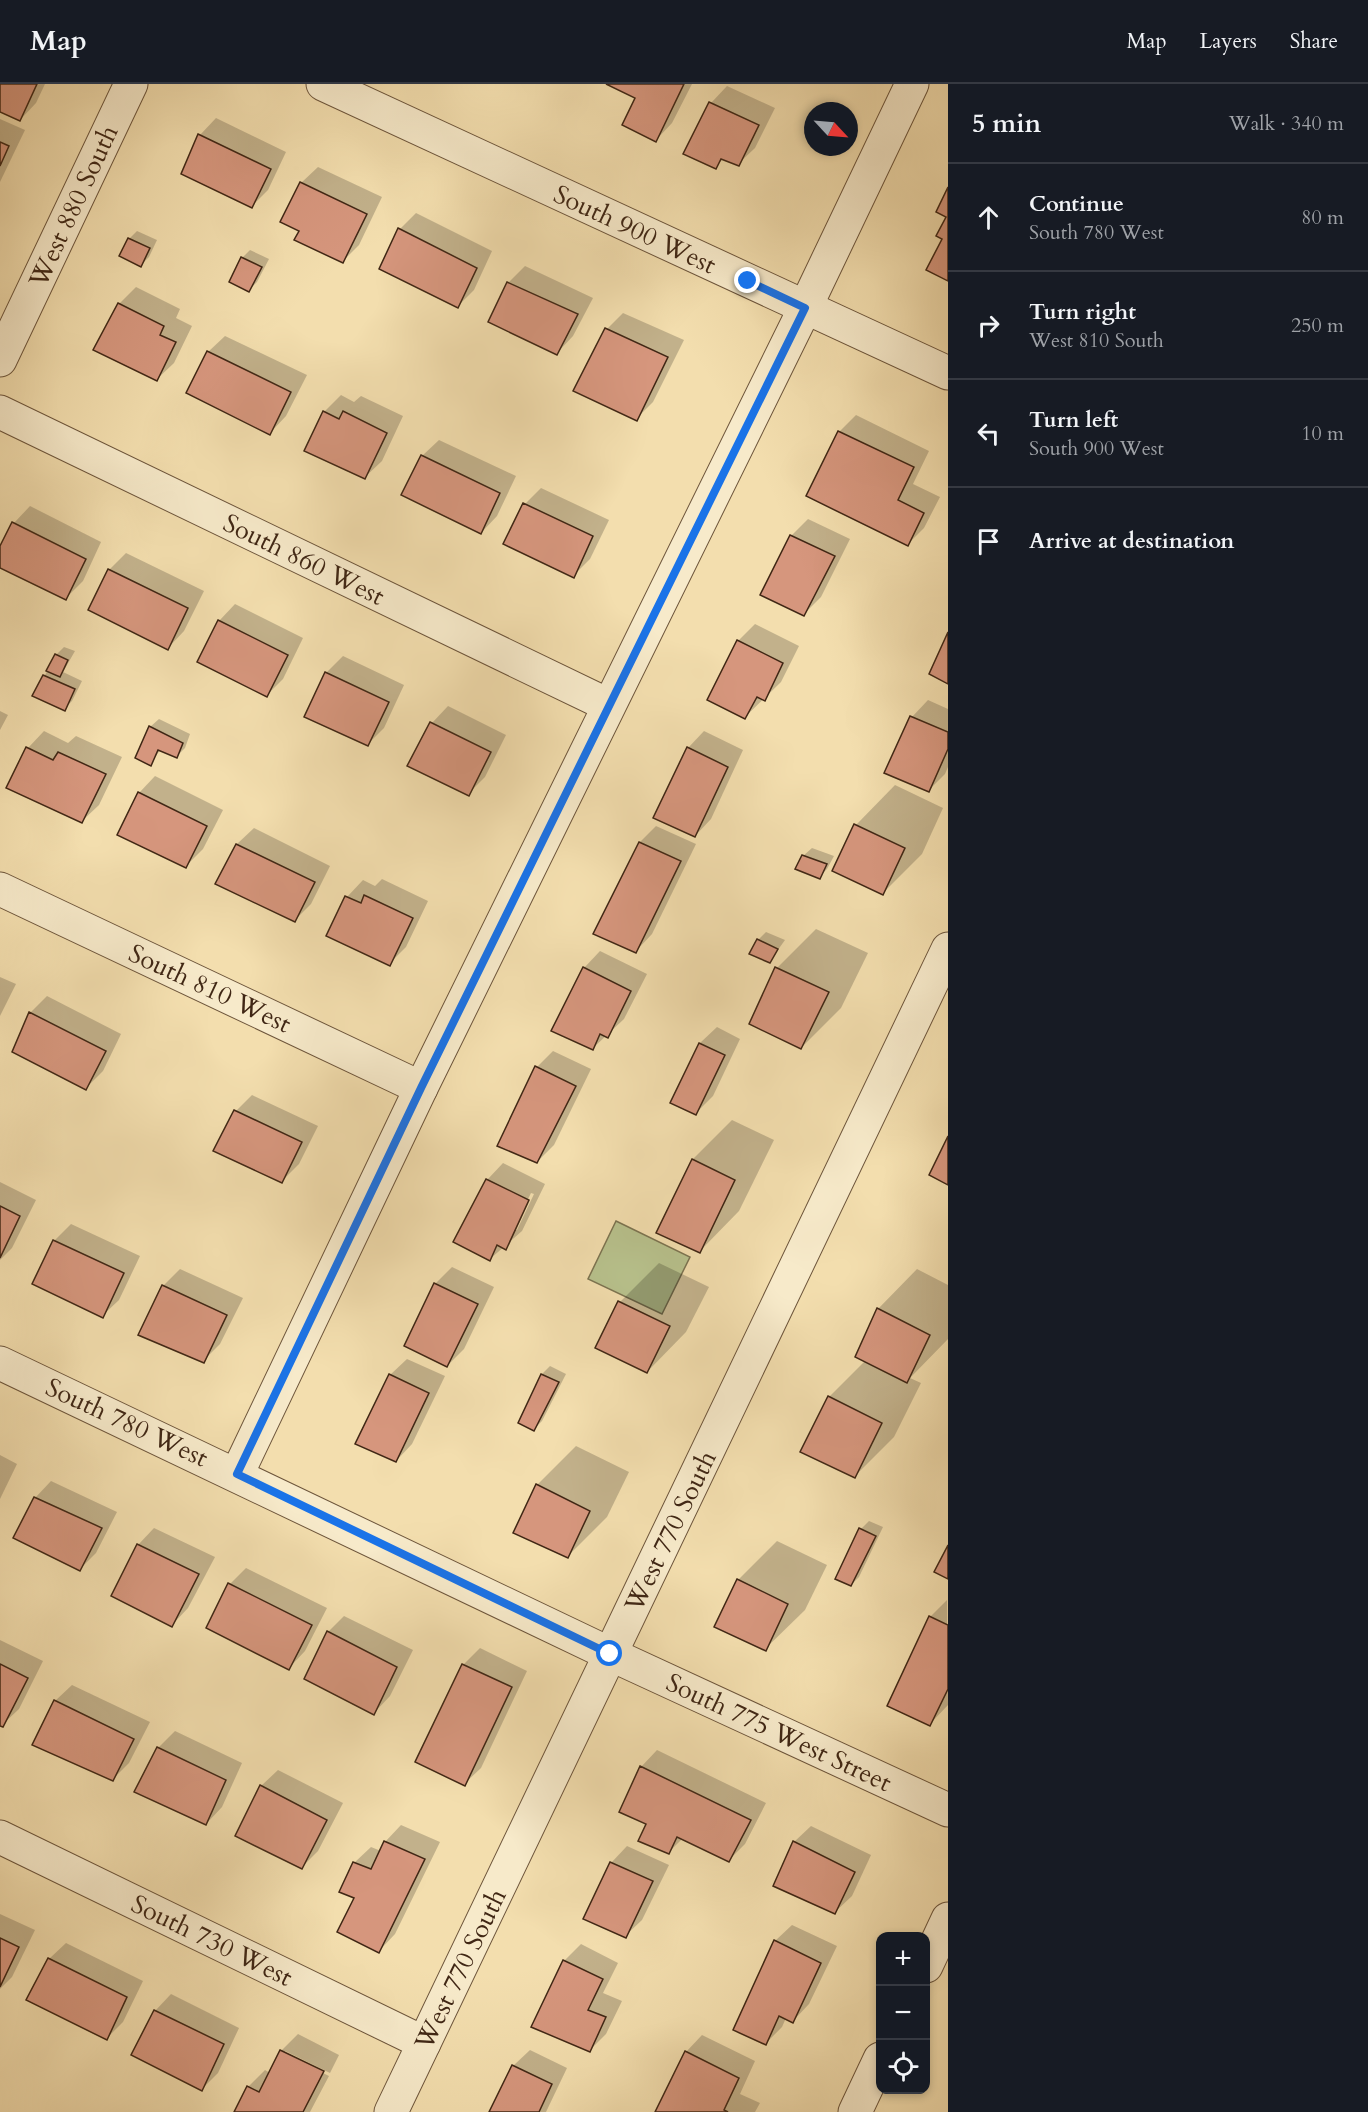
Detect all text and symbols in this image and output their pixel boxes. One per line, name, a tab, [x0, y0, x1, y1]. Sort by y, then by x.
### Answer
text: Map	[30, 22, 87, 60]
text: Map	[1127, 27, 1167, 56]
text: Layers	[1200, 27, 1257, 56]
text: Share	[1290, 27, 1338, 56]
north arrow	[804, 102, 858, 156]
text: 5 min	[972, 106, 1041, 141]
text: Walk · 340 m	[1229, 110, 1344, 137]
street label: West 880 South	[20, 119, 126, 294]
street label: South 900 West	[548, 177, 722, 282]
text: Continue	[1029, 189, 1124, 219]
icon: ahead	[972, 201, 1005, 234]
text: 80 m	[1301, 204, 1344, 231]
text: South 780 West	[1029, 219, 1164, 246]
route end	[734, 267, 760, 293]
text: Turn right	[1029, 297, 1136, 327]
icon: right	[972, 309, 1005, 342]
text: 250 m	[1291, 312, 1344, 339]
text: West 810 South	[1029, 327, 1164, 354]
text: Turn left	[1029, 405, 1118, 435]
icon: left	[972, 417, 1005, 450]
text: 10 m	[1301, 420, 1344, 447]
text: South 900 West	[1029, 435, 1164, 462]
street label: South 860 West	[217, 505, 390, 614]
icon: arrive	[972, 525, 1005, 558]
text: Arrive at destination	[1029, 526, 1234, 556]
street label: South 810 West	[123, 936, 297, 1041]
street label: South 780 West	[40, 1370, 214, 1475]
street label: West 770 South	[616, 1445, 725, 1619]
route start	[596, 1640, 622, 1666]
street label: South 775 West Street	[660, 1665, 897, 1800]
street label: West 770 South	[406, 1883, 515, 2057]
street label: South 730 West	[125, 1886, 298, 1995]
map controls	[876, 1932, 930, 2094]
button: +	[876, 1932, 930, 1986]
button: −	[876, 1986, 930, 2040]
button: locate	[876, 2040, 930, 2094]

